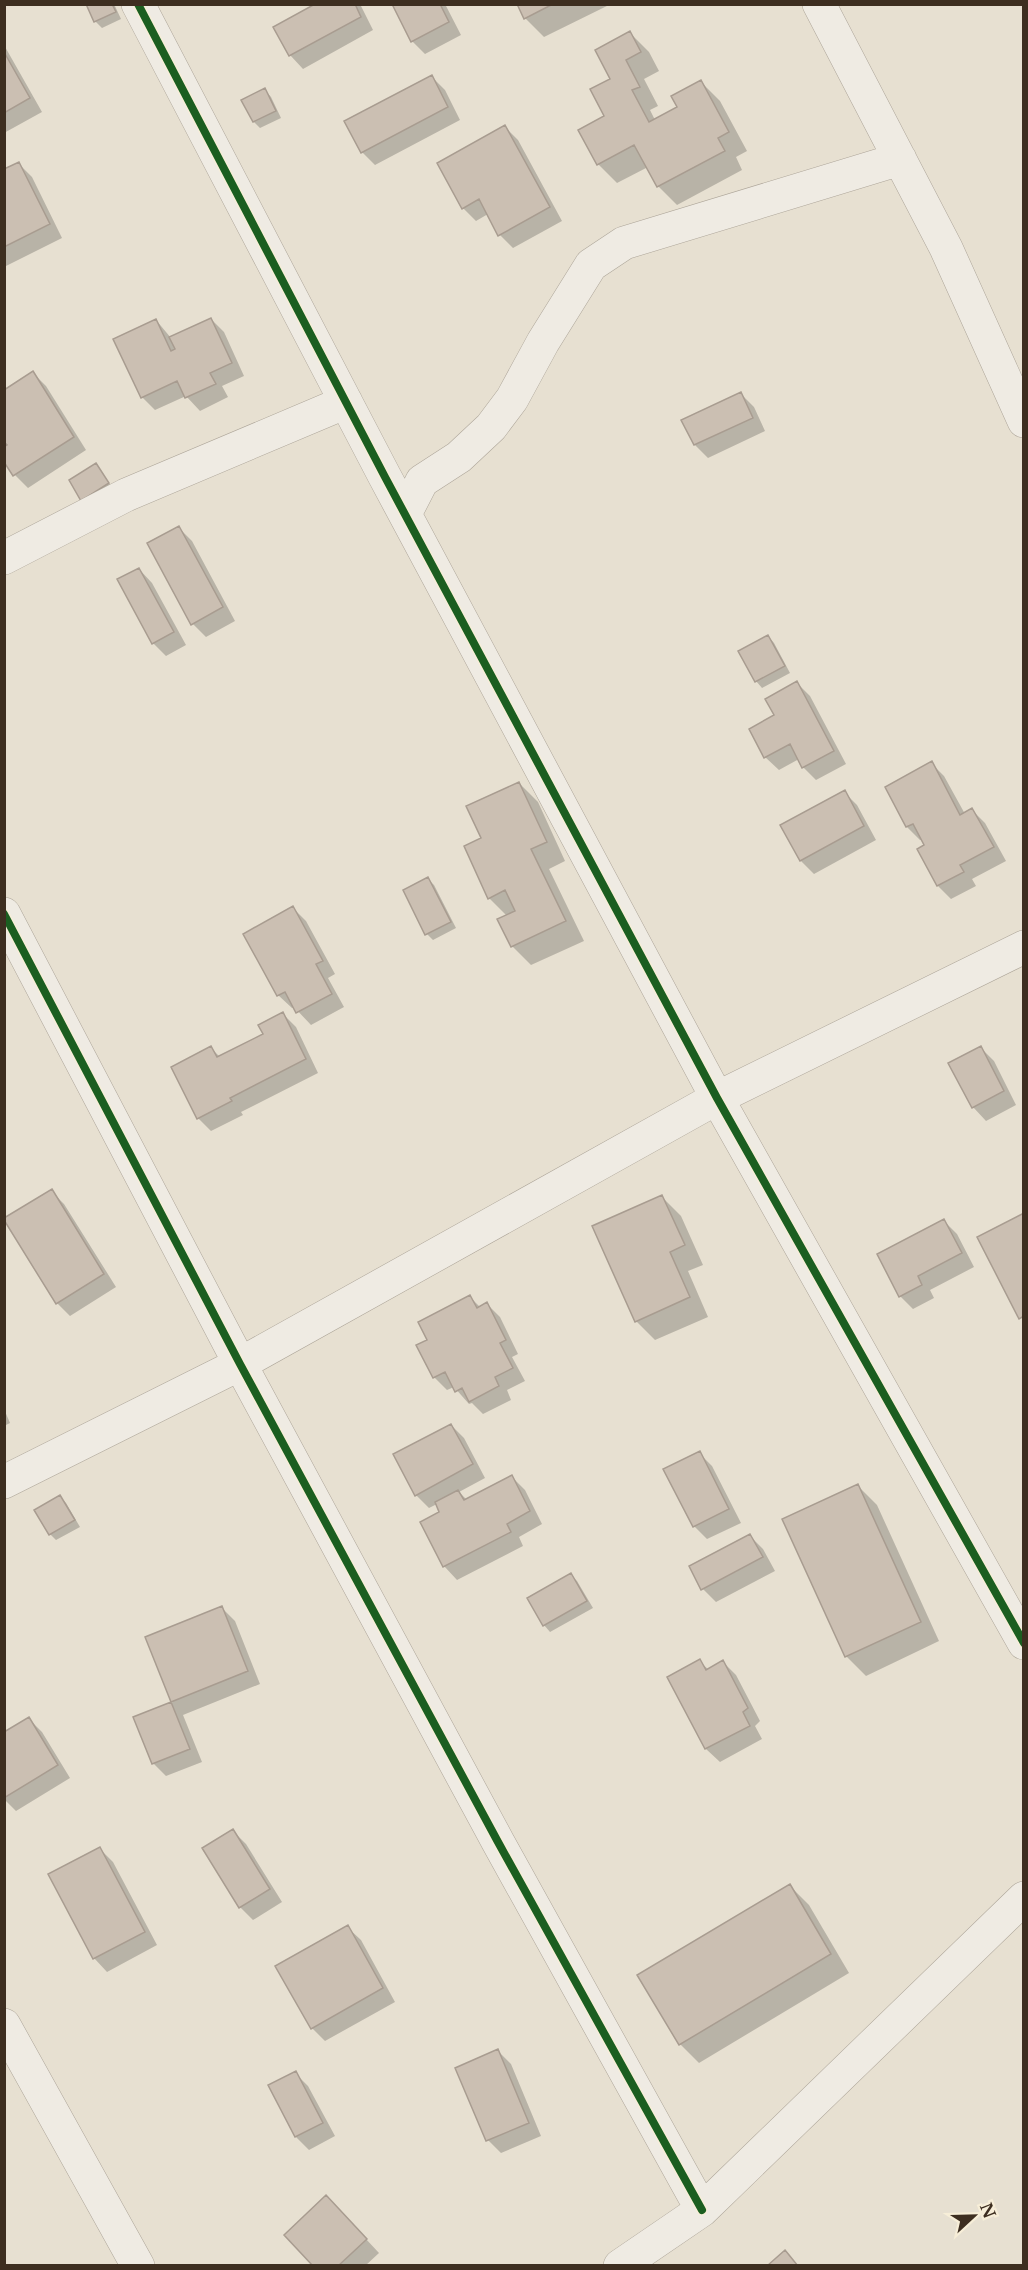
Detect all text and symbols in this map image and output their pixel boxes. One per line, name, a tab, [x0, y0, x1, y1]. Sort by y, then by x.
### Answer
north arrow	[944, 2186, 1004, 2246]
text: N	[976, 2200, 1000, 2221]

